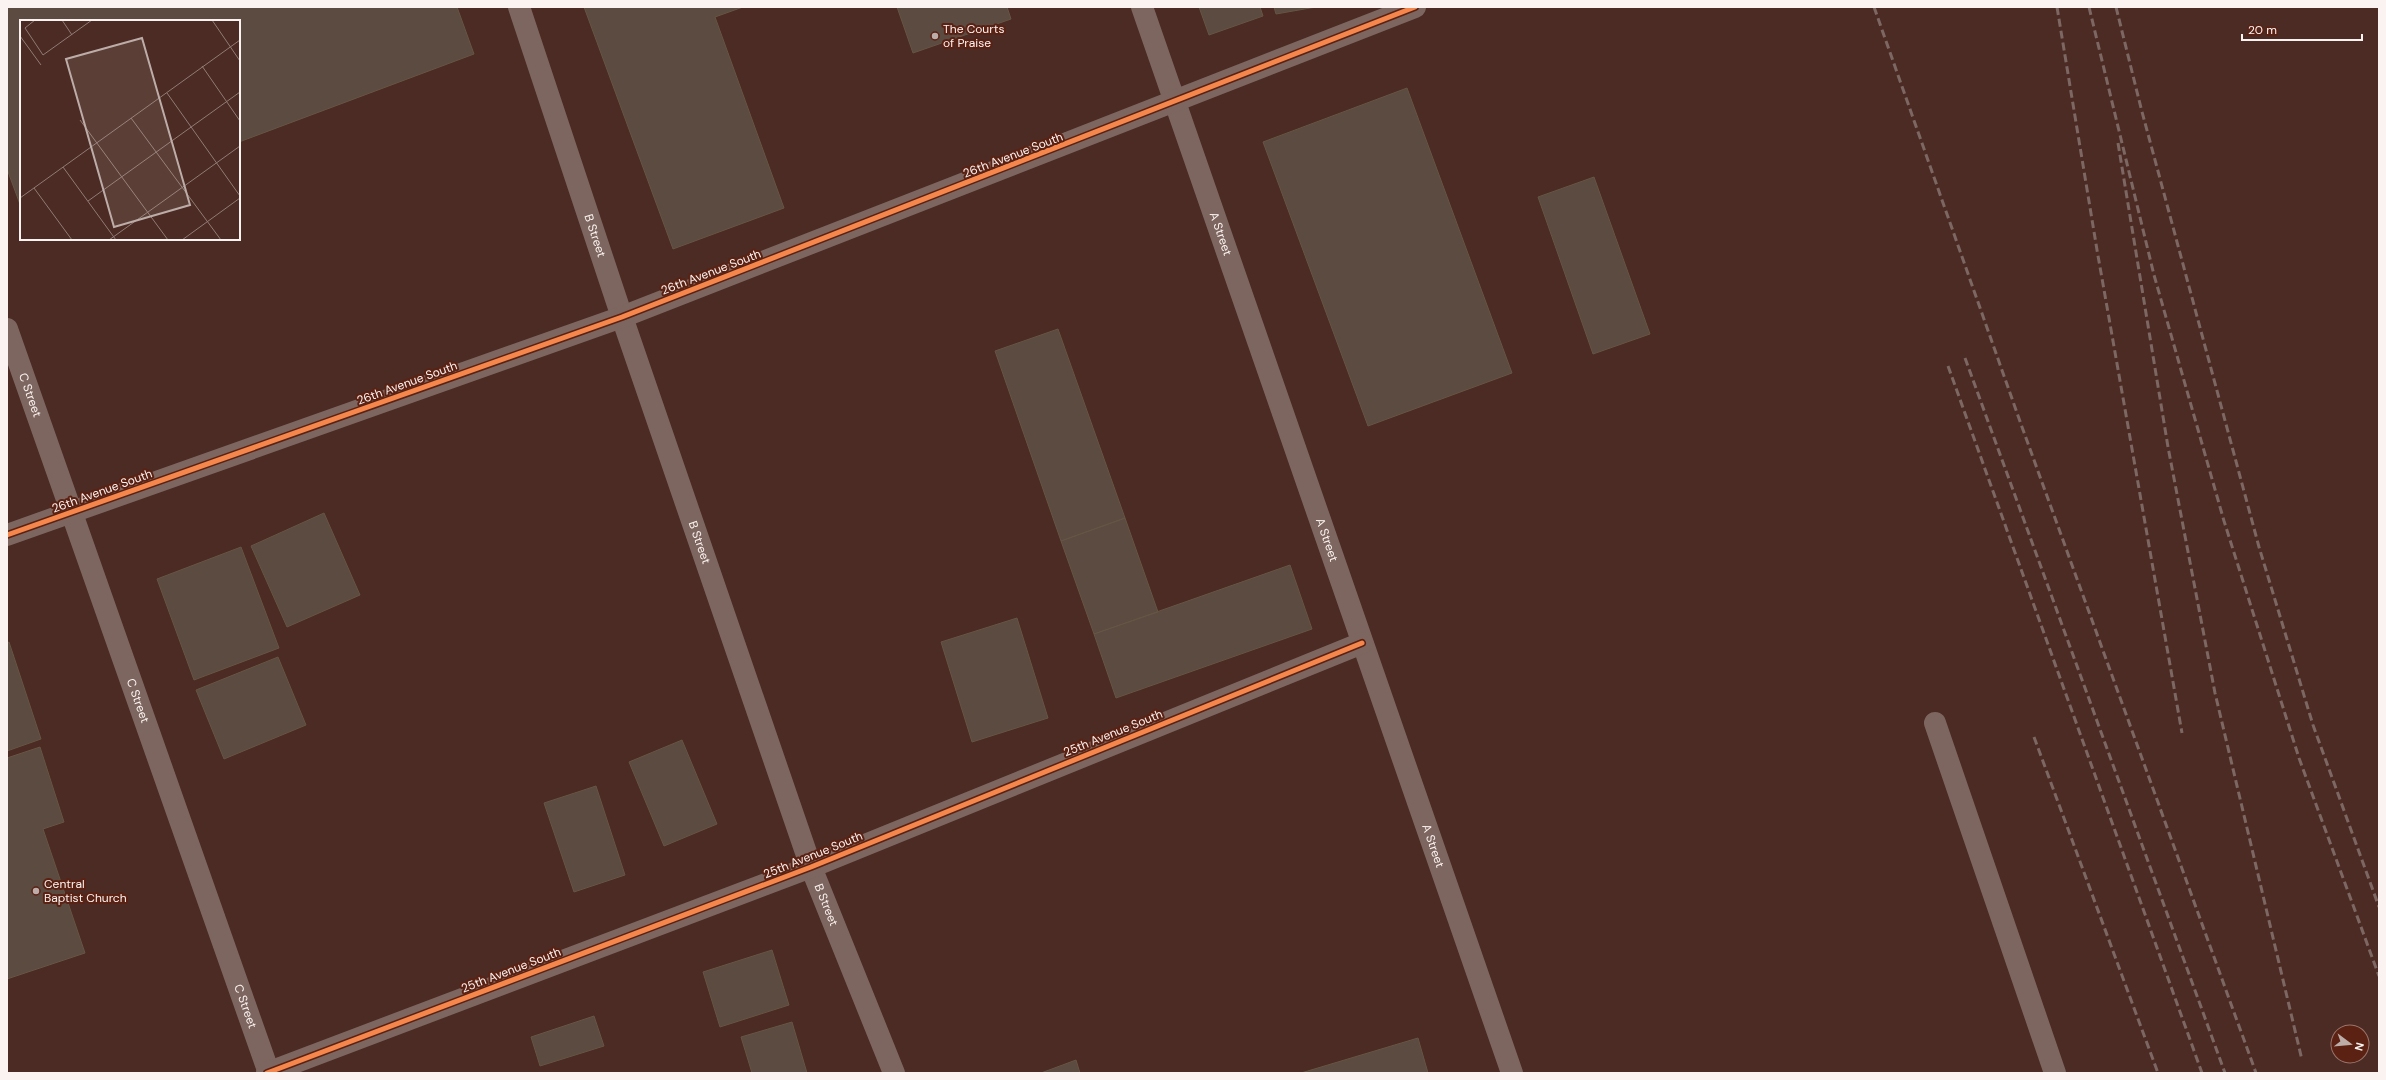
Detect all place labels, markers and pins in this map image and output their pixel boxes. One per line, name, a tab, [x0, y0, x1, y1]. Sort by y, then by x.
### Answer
place label: The Courts of Praise	[943, 21, 1004, 51]
marker: The Courts of Praise	[930, 31, 940, 41]
place label: Central Baptist Church	[44, 876, 127, 906]
marker: Central Baptist Church	[31, 886, 41, 896]

